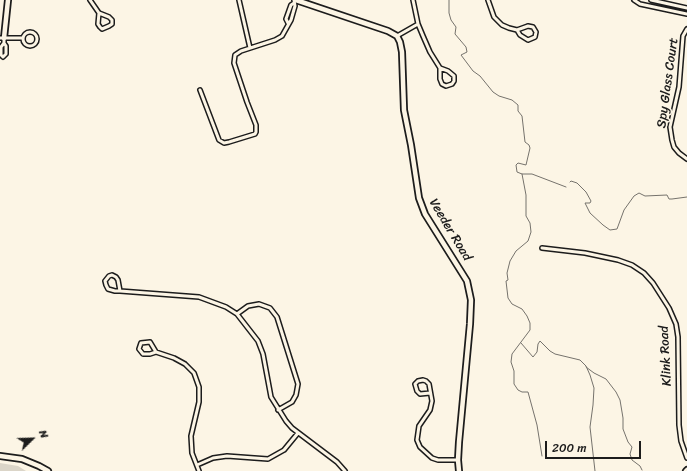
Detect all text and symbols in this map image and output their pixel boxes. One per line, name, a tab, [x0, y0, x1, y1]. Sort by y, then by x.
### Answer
street label: Spy Glass Court	[654, 37, 682, 129]
street label: Veeder Road	[425, 196, 475, 264]
street label: Klink Road	[657, 325, 675, 387]
north arrow	[12, 419, 52, 459]
text: N	[33, 427, 54, 441]
scale bar	[547, 433, 643, 459]
text: 200 m	[552, 437, 586, 459]

